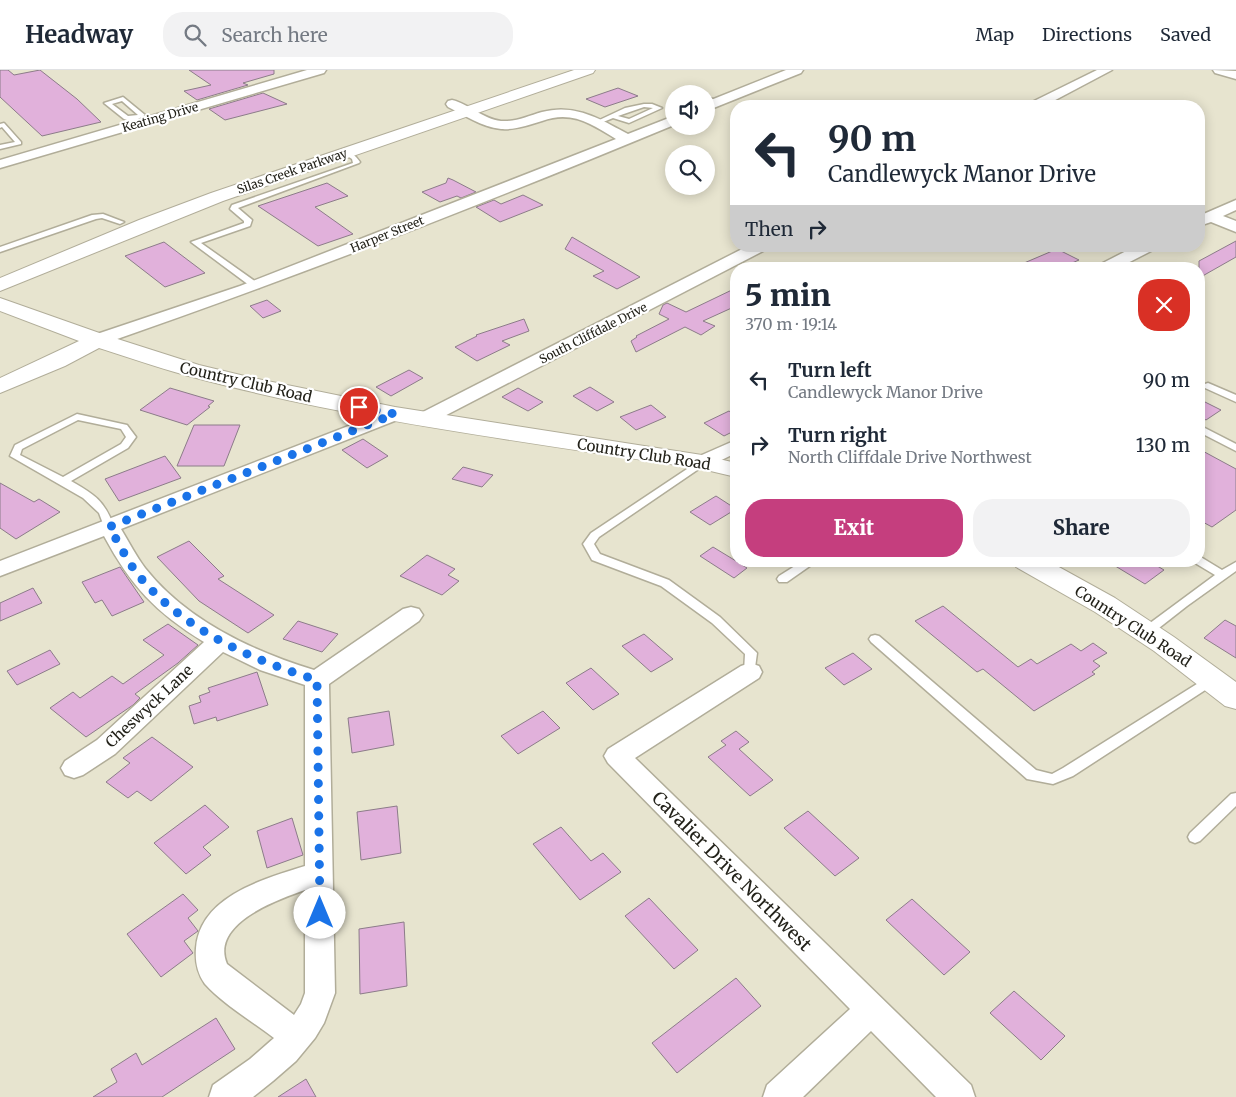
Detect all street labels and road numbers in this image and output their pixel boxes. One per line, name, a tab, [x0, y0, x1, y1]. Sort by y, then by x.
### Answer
street label: Keating Drive	[120, 99, 200, 135]
street label: Silas Creek Parkway	[235, 145, 349, 197]
street label: Harper Street	[348, 212, 426, 256]
street label: South Cliffdale Drive	[536, 299, 650, 367]
street label: Country Club Road	[178, 358, 314, 406]
street label: Country Club Road	[576, 434, 712, 474]
street label: Country Club Road	[1071, 581, 1195, 671]
street label: Cheswyck Lane	[101, 660, 197, 751]
street label: Cavalier Drive Northwest	[647, 786, 817, 956]

